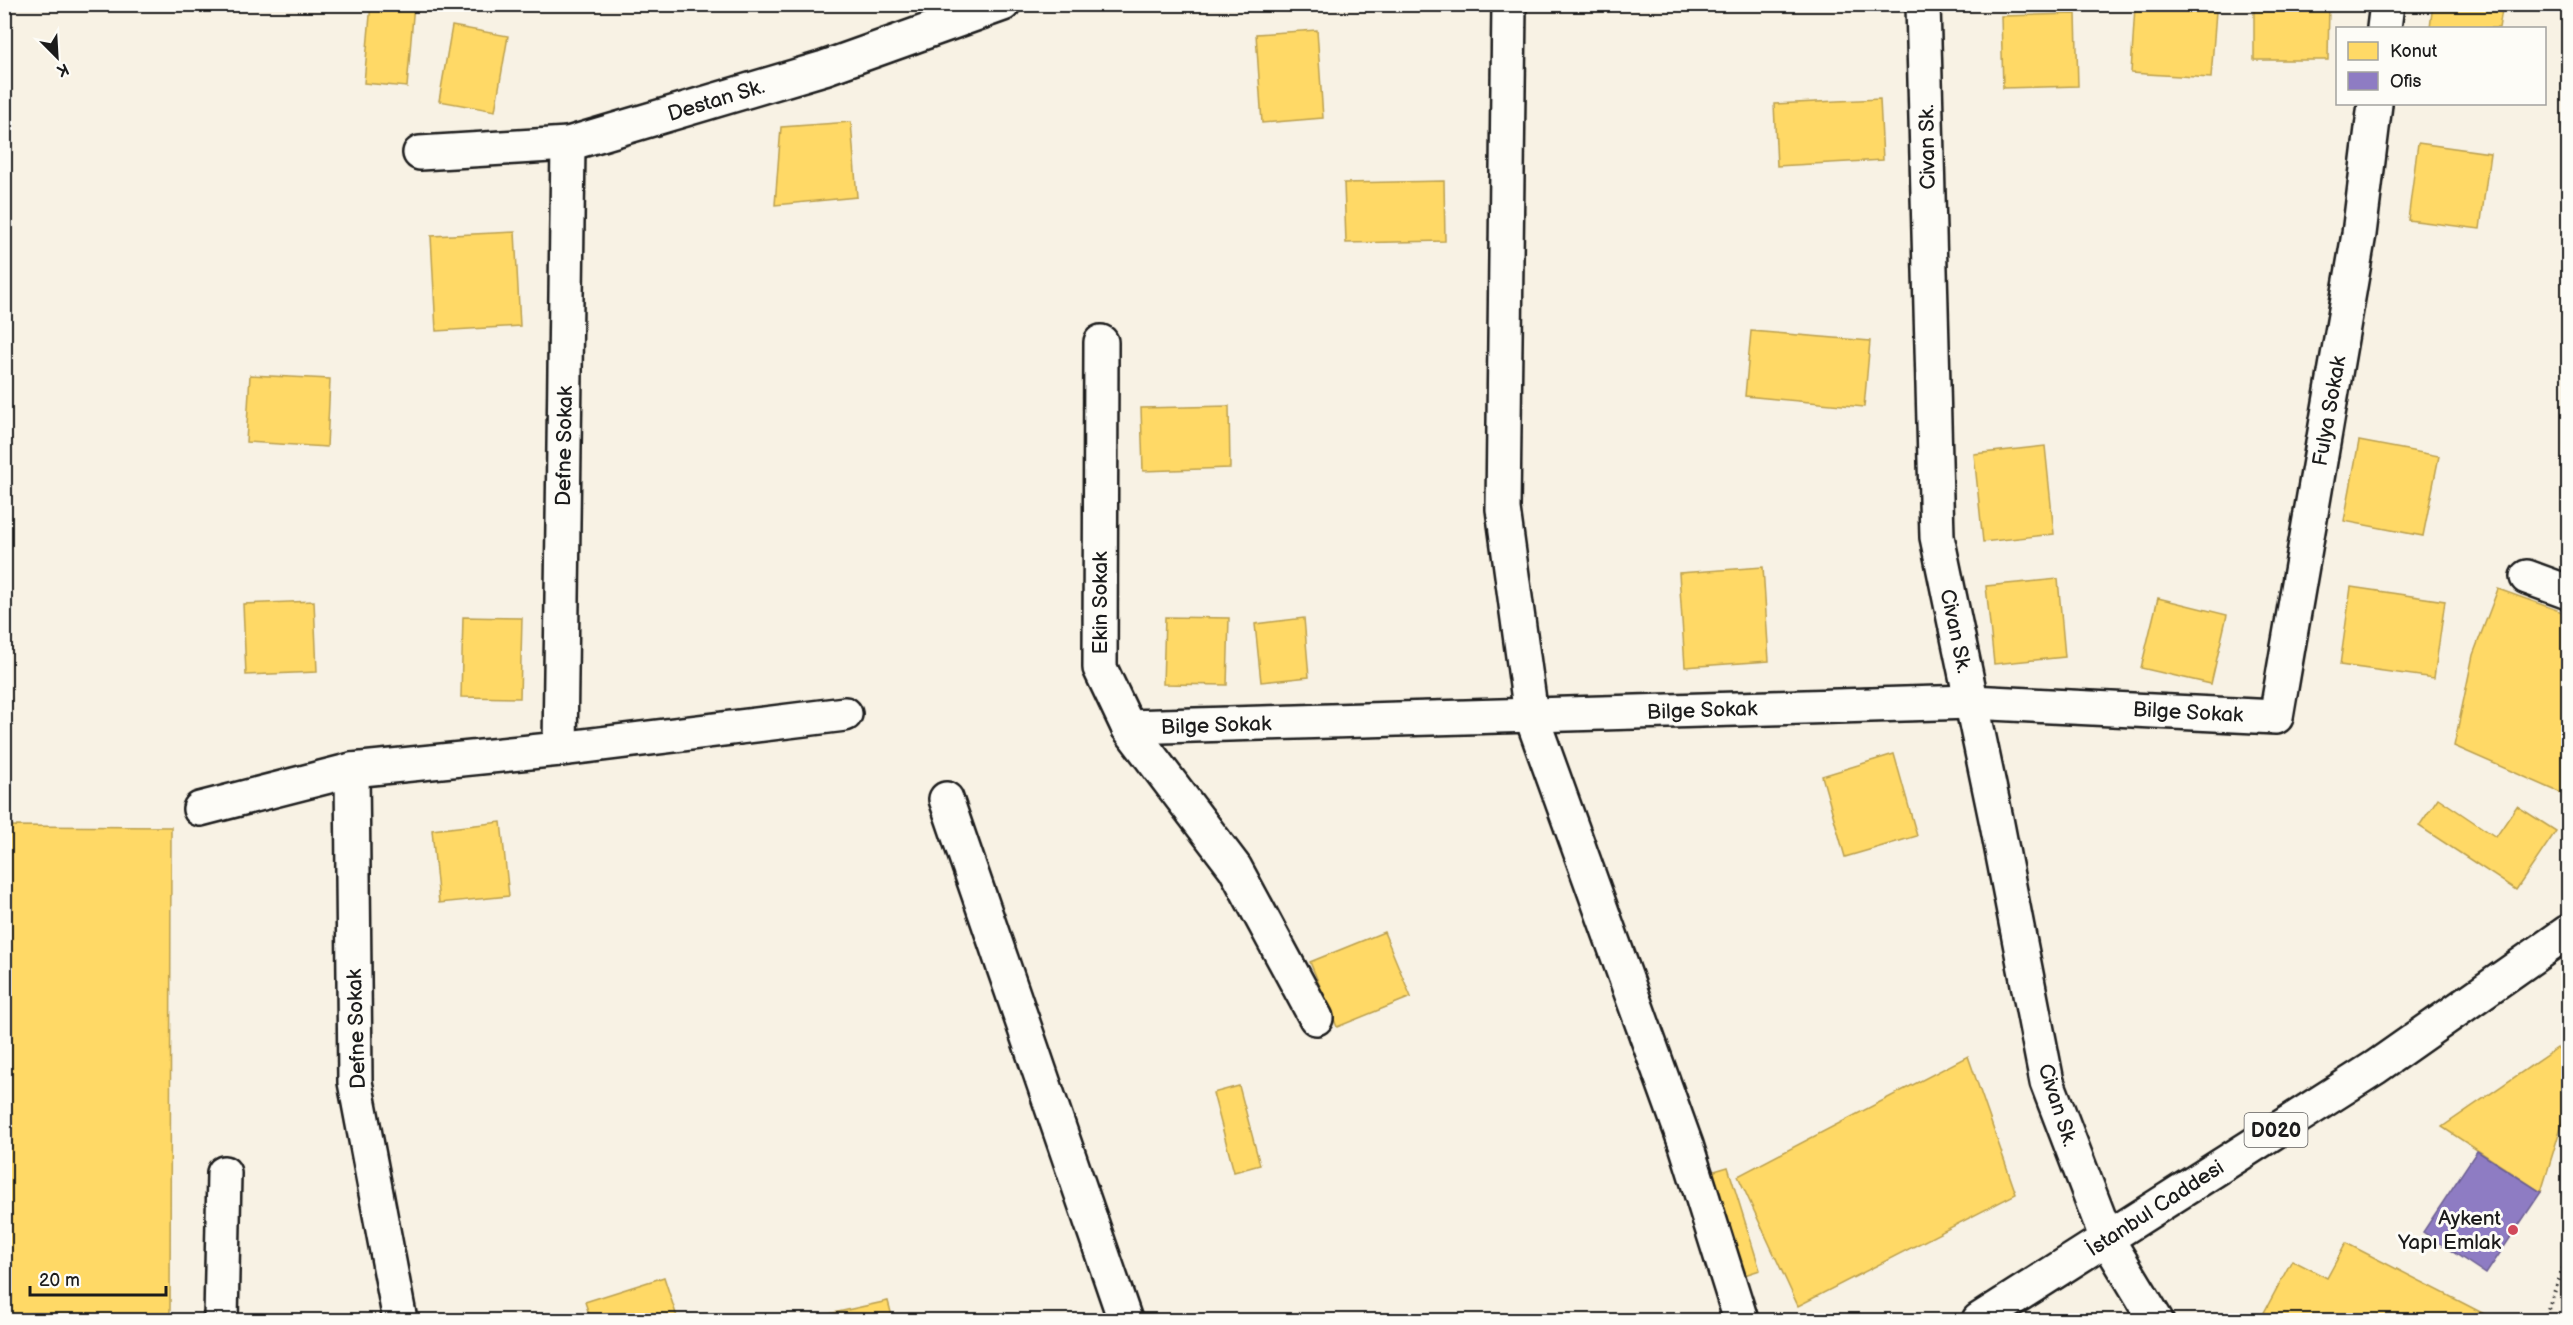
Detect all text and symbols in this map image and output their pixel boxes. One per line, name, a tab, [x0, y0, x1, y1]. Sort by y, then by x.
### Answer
north arrow	[27, 27, 87, 87]
legend	[2336, 27, 2546, 105]
text: Konut	[2390, 41, 2438, 62]
text: K	[54, 58, 71, 80]
text: Ofis	[2390, 71, 2421, 92]
street label: Destan Sk.	[665, 74, 768, 127]
street label: Civan Sk.	[1914, 104, 1941, 190]
street label: Fulya Sokak	[2308, 353, 2352, 468]
street label: Defne Sokak	[551, 385, 578, 506]
street label: Ekin Sokak	[1088, 551, 1113, 654]
street label: Civan Sk.	[1934, 587, 1977, 675]
street label: Bilge Sokak	[1646, 696, 1758, 725]
street label: Bilge Sokak	[2132, 697, 2244, 728]
street label: Bilge Sokak	[1160, 711, 1272, 740]
street label: Defne Sokak	[342, 968, 371, 1090]
street label: Civan Sk.	[2032, 1061, 2083, 1150]
road number: D020	[2244, 1113, 2308, 1147]
street label: İstanbul Caddesi	[2082, 1155, 2229, 1262]
place label: Aykent Yapı Emlak	[2397, 1206, 2502, 1255]
marker: Aykent Yapı Emlak	[2506, 1223, 2520, 1237]
scale bar	[30, 1259, 166, 1297]
text: 20 m	[39, 1270, 80, 1291]

